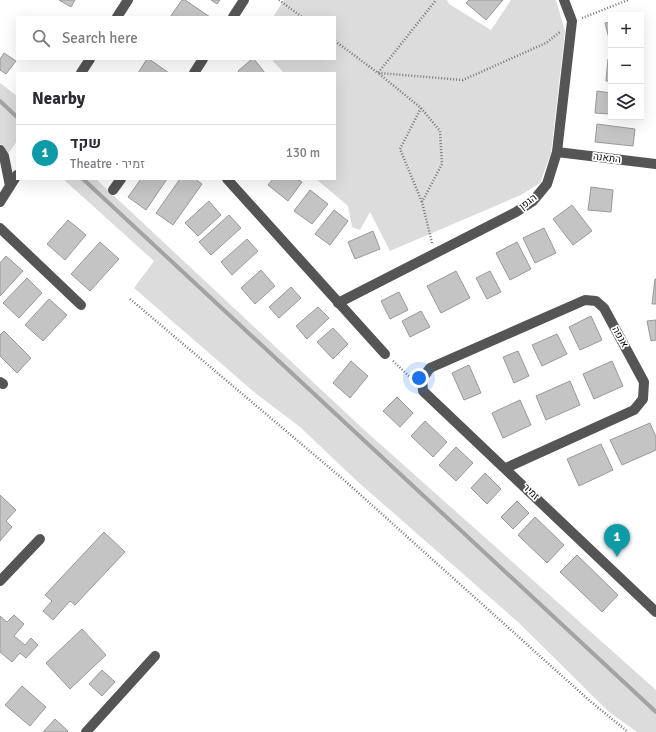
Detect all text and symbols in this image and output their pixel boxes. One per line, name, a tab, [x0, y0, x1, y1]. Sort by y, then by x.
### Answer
map controls	[608, 12, 644, 120]
button: +	[608, 12, 644, 48]
search box	[16, 16, 336, 60]
icon: search	[30, 27, 52, 49]
text: Search here	[62, 29, 138, 47]
button: −	[608, 48, 644, 84]
button: layers	[608, 84, 644, 120]
text: Nearby	[32, 88, 85, 109]
text: שקד	[70, 134, 101, 152]
text: 1	[41, 145, 49, 161]
text: 130 m	[286, 145, 320, 161]
street label: התאנה	[592, 150, 622, 166]
text: Theatre · זמיר	[70, 156, 145, 172]
street label: הגפן	[517, 191, 539, 213]
street label: אנפה	[609, 324, 631, 350]
your location	[409, 368, 429, 388]
street label: זמיר	[520, 481, 542, 503]
pin: 1	[604, 524, 630, 557]

